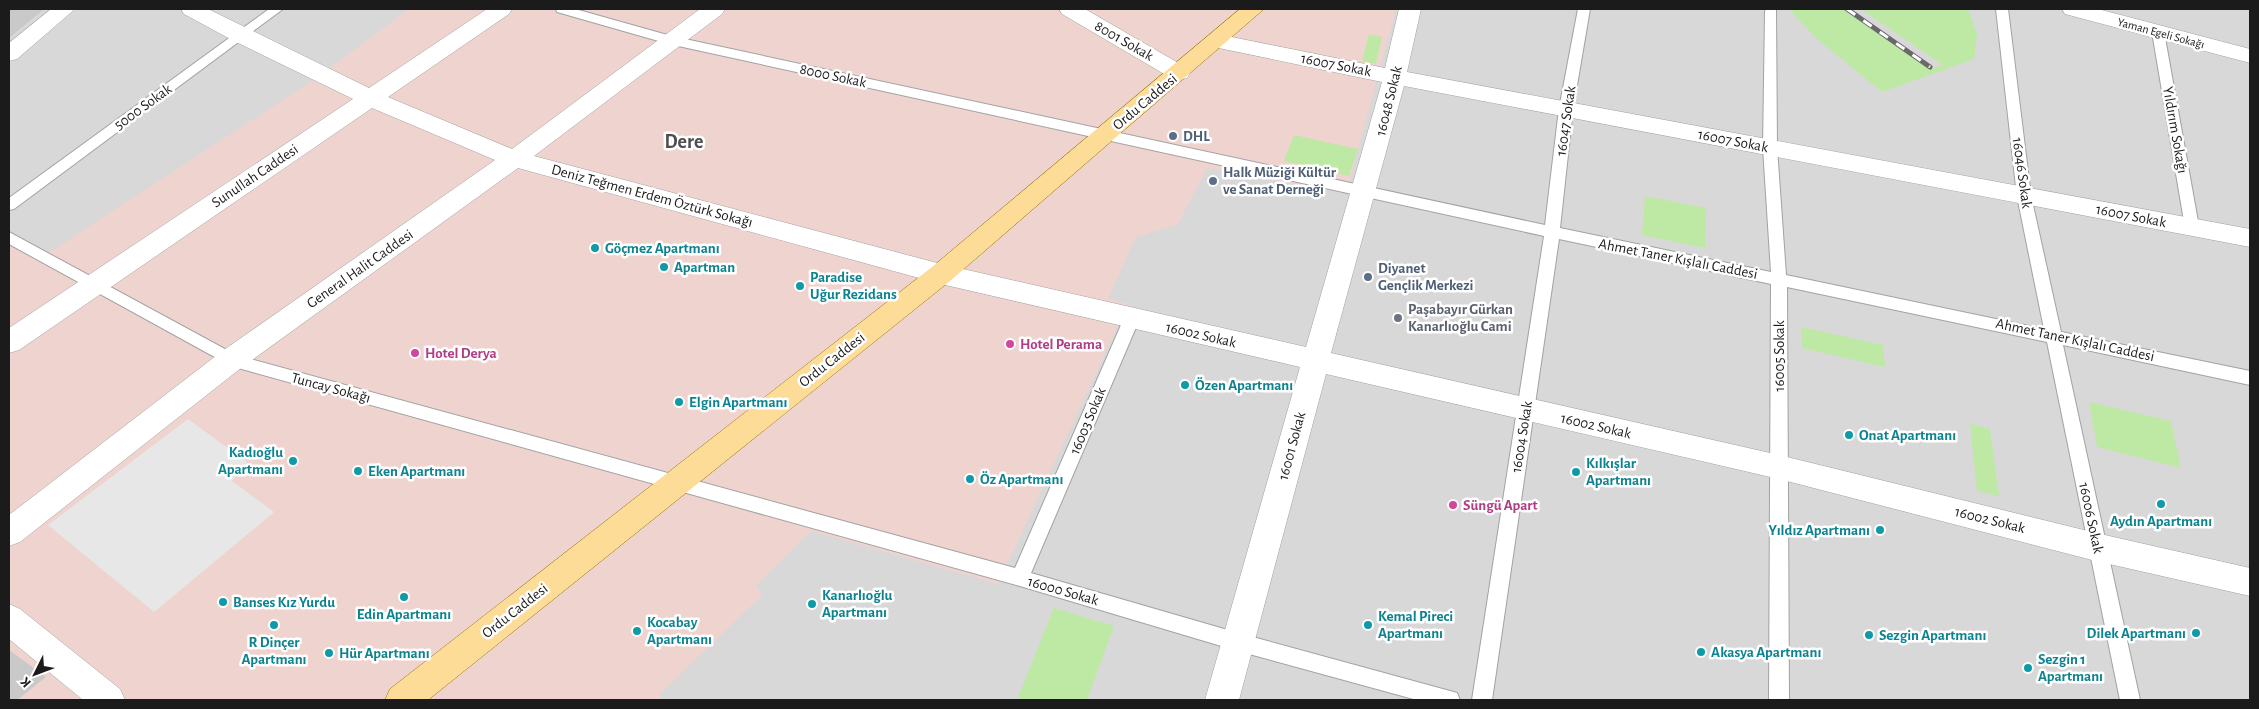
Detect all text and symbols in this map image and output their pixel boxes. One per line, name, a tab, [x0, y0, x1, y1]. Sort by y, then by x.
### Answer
street label: Yaman Egeli Sokağı	[2116, 16, 2206, 50]
street label: 8001 Sokak	[1092, 18, 1156, 64]
street label: 16007 Sokak	[1300, 51, 1373, 79]
street label: 8000 Sokak	[798, 62, 868, 90]
street label: 16048 Sokak	[1373, 64, 1405, 137]
street label: Ordu Caddesi	[1110, 71, 1180, 133]
street label: 5000 Sokak	[112, 81, 175, 133]
street label: 16047 Sokak	[1554, 85, 1578, 157]
street label: Yıldırım Sokağı	[2160, 85, 2190, 175]
street label: 16007 Sokak	[1697, 127, 1770, 155]
place label: DHL	[1183, 129, 1210, 144]
marker: DHL	[1167, 130, 1179, 142]
district label: Dere	[665, 132, 703, 152]
street label: 16046 Sokak	[2010, 137, 2034, 210]
street label: Sunullah Caddesi	[209, 142, 301, 210]
street label: Deniz Teğmen Erdem Öztürk Sokağı	[550, 160, 755, 230]
place label: Halk Müziği Kültür ve Sanat Derneği	[1223, 165, 1337, 197]
marker: Halk Müziği Kültür ve Sanat Derneği	[1207, 175, 1219, 187]
street label: 16007 Sokak	[2095, 202, 2168, 230]
street label: General Halit Caddesi	[304, 227, 416, 311]
street label: Ahmet Taner Kışlalı Caddesi	[1597, 236, 1759, 282]
place label: Göçmez Apartmanı	[605, 241, 720, 256]
marker: Göçmez Apartmanı	[589, 242, 601, 254]
place label: Apartman	[674, 260, 735, 275]
marker: Apartman	[658, 261, 670, 273]
place label: Diyanet Gençlik Merkezi	[1378, 261, 1473, 293]
place label: Paradise Uğur Rezidans	[810, 270, 897, 302]
marker: Diyanet Gençlik Merkezi	[1362, 271, 1374, 283]
marker: Paradise Uğur Rezidans	[794, 280, 806, 292]
place label: Paşabayır Gürkan Kanarlıoğlu Cami	[1408, 302, 1513, 334]
marker: Paşabayır Gürkan Kanarlıoğlu Cami	[1392, 312, 1404, 324]
street label: Ahmet Taner Kışlalı Caddesi	[1994, 316, 2156, 364]
street label: 16002 Sokak	[1164, 320, 1238, 350]
street label: 16005 Sokak	[1772, 320, 1787, 392]
street label: Ordu Caddesi	[796, 330, 868, 390]
place label: Hotel Perama	[1020, 337, 1102, 352]
marker: Hotel Perama	[1004, 338, 1016, 350]
place label: Hotel Derya	[425, 346, 497, 361]
marker: Hotel Derya	[409, 347, 421, 359]
street label: Tuncay Sokağı	[290, 370, 372, 406]
place label: Özen Apartmanı	[1195, 377, 1293, 393]
marker: Özen Apartmanı	[1179, 379, 1191, 391]
street label: 16003 Sokak	[1067, 385, 1109, 457]
place label: Elgin Apartmanı	[689, 395, 787, 410]
marker: Elgin Apartmanı	[673, 396, 685, 408]
street label: 16004 Sokak	[1509, 400, 1535, 474]
street label: 16001 Sokak	[1276, 410, 1308, 482]
street label: 16002 Sokak	[1559, 411, 1633, 441]
place label: Onat Apartmanı	[1859, 428, 1956, 443]
marker: Onat Apartmanı	[1843, 429, 1855, 441]
place label: Kadıoğlu Apartmanı	[218, 445, 283, 477]
marker: Kadıoğlu Apartmanı	[287, 455, 299, 467]
place label: Kılkışlar Apartmanı	[1586, 456, 1651, 488]
place label: Eken Apartmanı	[368, 464, 465, 479]
marker: Eken Apartmanı	[352, 465, 364, 477]
marker: Kılkışlar Apartmanı	[1570, 466, 1582, 478]
place label: Öz Apartmanı	[980, 471, 1063, 487]
marker: Öz Apartmanı	[964, 473, 976, 485]
street label: 16006 Sokak	[2076, 481, 2106, 555]
place label: Süngü Apart	[1463, 498, 1538, 513]
marker: Aydın Apartmanı	[2155, 498, 2167, 510]
marker: Süngü Apart	[1447, 499, 1459, 511]
street label: 16002 Sokak	[1953, 504, 2027, 536]
place label: Aydın Apartmanı	[2110, 514, 2212, 529]
place label: Yıldız Apartmanı	[1768, 523, 1870, 538]
marker: Yıldız Apartmanı	[1874, 524, 1886, 536]
street label: 16000 Sokak	[1026, 574, 1100, 608]
street label: Ordu Caddesi	[479, 581, 551, 641]
place label: Kanarlıoğlu Apartmanı	[822, 588, 893, 620]
marker: Edin Apartmanı	[398, 591, 410, 603]
place label: Banses Kız Yurdu	[233, 595, 335, 610]
marker: Banses Kız Yurdu	[217, 596, 229, 608]
marker: Kanarlıoğlu Apartmanı	[806, 598, 818, 610]
place label: Edin Apartmanı	[357, 607, 451, 622]
place label: Kemal Pireci Apartmanı	[1378, 609, 1453, 641]
place label: Kocabay Apartmanı	[647, 615, 712, 647]
marker: R Dinçer Apartmanı	[268, 619, 280, 631]
marker: Kemal Pireci Apartmanı	[1362, 619, 1374, 631]
marker: Kocabay Apartmanı	[631, 625, 643, 637]
place label: Dilek Apartmanı	[2087, 626, 2186, 641]
marker: Dilek Apartmanı	[2190, 627, 2202, 639]
place label: Sezgin Apartmanı	[1879, 628, 1986, 643]
marker: Sezgin Apartmanı	[1863, 629, 1875, 641]
place label: R Dinçer Apartmanı	[241, 635, 307, 667]
place label: Akasya Apartmanı	[1711, 645, 1821, 660]
place label: Hür Apartmanı	[339, 646, 430, 661]
marker: Akasya Apartmanı	[1695, 646, 1707, 658]
marker: Hür Apartmanı	[323, 647, 335, 659]
north arrow	[10, 649, 60, 699]
place label: Sezgin 1 Apartmanı	[2038, 652, 2103, 684]
marker: Sezgin 1 Apartmanı	[2022, 662, 2034, 674]
text: K	[18, 674, 34, 690]

